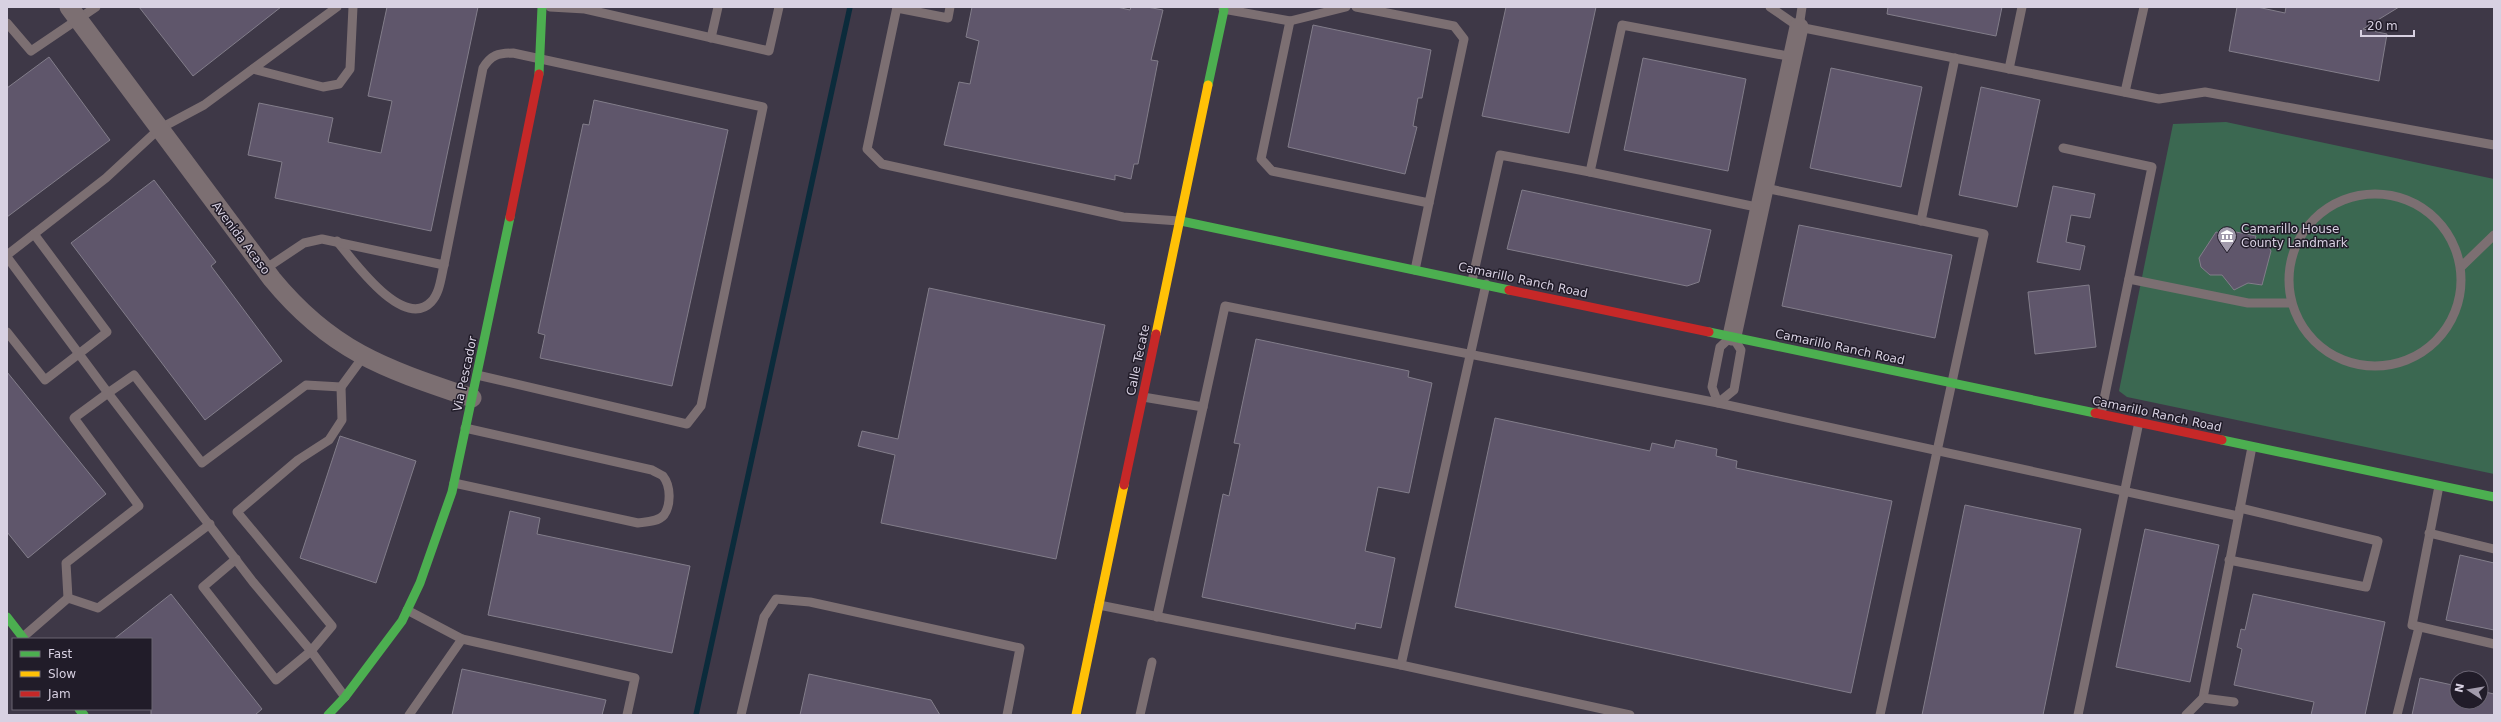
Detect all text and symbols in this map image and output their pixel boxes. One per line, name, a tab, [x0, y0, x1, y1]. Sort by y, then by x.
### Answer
scale bar	[2361, 12, 2414, 38]
text: 20 m	[2367, 19, 2398, 33]
street label: Avenida Acaso	[209, 199, 273, 277]
place label: Camarillo House County Landmark	[2241, 222, 2348, 250]
museum icon: Camarillo House County Landmark	[2216, 225, 2238, 253]
street label: Camarillo Ranch Road	[1457, 259, 1589, 301]
street label: Calle Tecate	[1124, 323, 1152, 397]
street label: Camarillo Ranch Road	[1774, 326, 1906, 368]
street label: Via Pescador	[450, 335, 480, 413]
street label: Camarillo Ranch Road	[2091, 393, 2223, 435]
legend	[12, 638, 152, 710]
text: Fast	[48, 647, 72, 661]
text: Slow	[48, 667, 76, 681]
north arrow	[2449, 670, 2489, 710]
text: N	[2452, 682, 2467, 694]
text: Jam	[47, 687, 71, 701]

